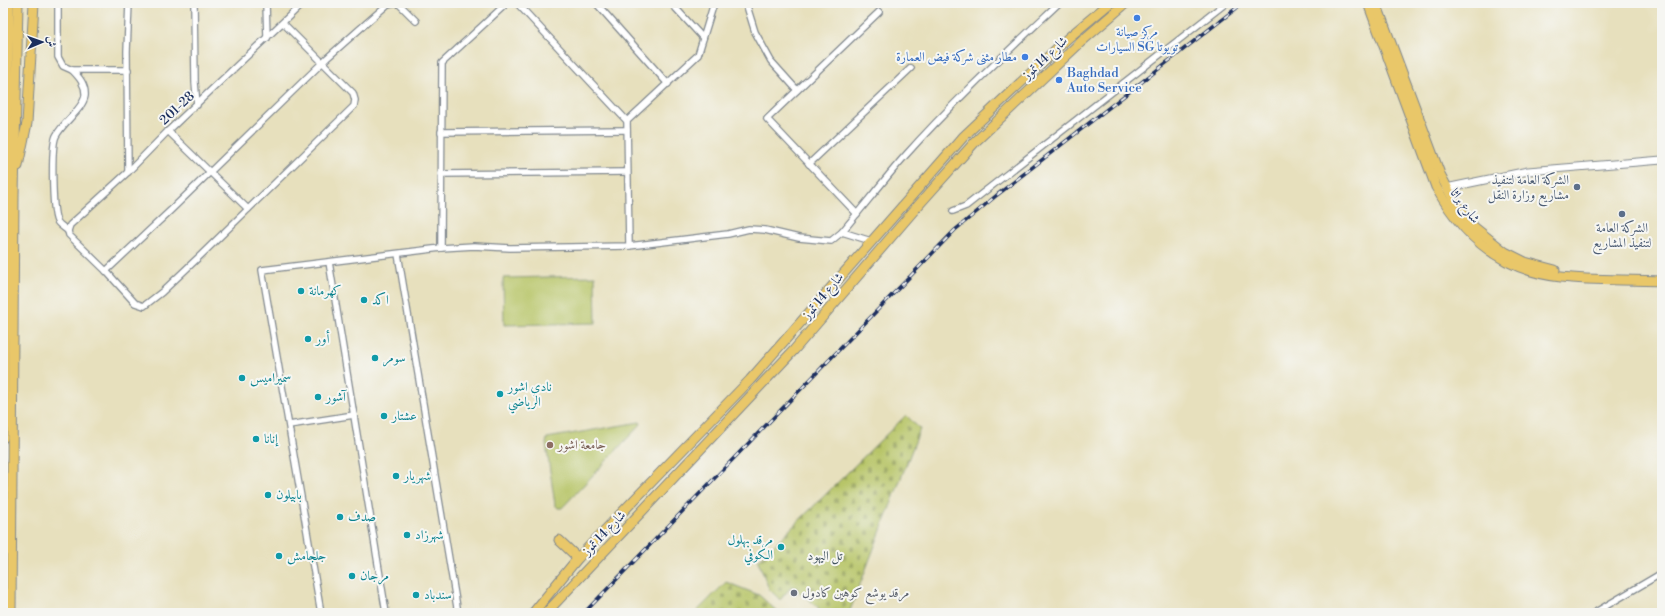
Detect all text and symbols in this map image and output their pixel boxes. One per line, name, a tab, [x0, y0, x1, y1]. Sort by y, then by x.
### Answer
marker: مركز صيانة السيارات SG تويوتا	[1132, 13, 1142, 23]
north arrow	[22, 22, 62, 62]
place label: مركز صيانة السيارات SG تويوتا	[1096, 24, 1179, 55]
street label: شارع 14 تموز	[1018, 33, 1073, 87]
text: ش	[44, 36, 58, 47]
place label: مطار مثنى شركة فيض العمارة	[896, 48, 1017, 66]
marker: مطار مثنى شركة فيض العمارة	[1020, 52, 1030, 62]
place label: Baghdad Auto Service	[1066, 65, 1142, 96]
marker: Baghdad Auto Service	[1054, 75, 1064, 85]
street label: 201-28	[156, 88, 198, 128]
place label: الشركة العامة لتنفيذ مشاريع وزارة النقل	[1488, 171, 1569, 207]
marker: الشركة العامة لتنفيذ مشاريع وزارة النقل	[1572, 182, 1582, 192]
street label: شارع براثا	[1444, 185, 1483, 228]
marker: الشركة العامة لتنفيذ المشاريع	[1617, 209, 1627, 219]
place label: الشركة العامة لتنفيذ المشاريع	[1593, 219, 1651, 255]
street label: شارع 14 تموز	[798, 269, 849, 326]
place label: كهرمانة	[309, 283, 342, 299]
marker: كهرمانة	[296, 286, 306, 296]
place label: اكد	[372, 291, 389, 308]
marker: اكد	[359, 295, 369, 305]
place label: أور	[314, 330, 329, 347]
marker: أور	[303, 334, 313, 344]
place label: سومر	[383, 350, 406, 367]
marker: سومر	[370, 353, 380, 363]
place label: سميراميس	[250, 370, 291, 387]
marker: سميراميس	[237, 373, 247, 383]
place label: نادي اشور الرياضي	[506, 379, 552, 414]
place label: آشور	[324, 389, 347, 405]
marker: نادي اشور الرياضي	[495, 389, 505, 399]
marker: آشور	[313, 392, 323, 402]
place label: عشتار	[390, 408, 417, 424]
marker: عشتار	[379, 411, 389, 421]
place label: إنانا	[264, 431, 279, 447]
marker: إنانا	[251, 434, 261, 444]
place label: جامعة اشور	[556, 437, 606, 453]
marker: جامعة اشور	[545, 440, 555, 450]
place label: شهريار	[402, 468, 431, 484]
marker: شهريار	[391, 471, 401, 481]
place label: بابيلون	[276, 487, 302, 503]
marker: بابيلون	[263, 490, 273, 500]
street label: شارع 14 تموز	[577, 507, 631, 562]
place label: صدف	[348, 509, 376, 525]
marker: صدف	[335, 512, 345, 522]
place label: شهرزاد	[415, 527, 444, 543]
marker: شهرزاد	[402, 530, 412, 540]
place label: مرقد بهلول الكوفي	[728, 532, 773, 566]
marker: مرقد بهلول الكوفي	[776, 542, 786, 552]
place label: جلجامش	[287, 548, 327, 565]
park label: تل اليهود	[808, 548, 843, 565]
marker: جلجامش	[274, 551, 284, 561]
place label: مرجان	[360, 568, 389, 585]
marker: مرجان	[347, 571, 357, 581]
place label: مرقد يوشع كوهين كادول	[802, 585, 909, 605]
place label: سندباد	[424, 587, 452, 603]
marker: مرقد يوشع كوهين كادول	[789, 588, 799, 598]
marker: سندباد	[411, 590, 421, 600]

